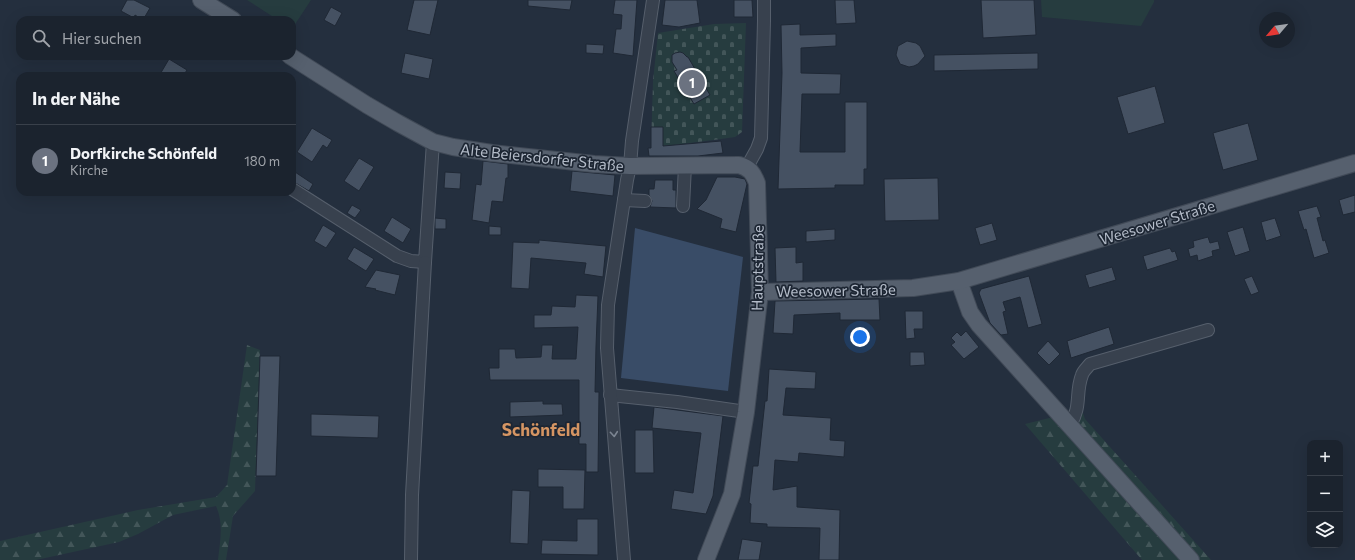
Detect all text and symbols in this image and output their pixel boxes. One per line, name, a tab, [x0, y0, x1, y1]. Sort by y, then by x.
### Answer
north arrow	[1259, 12, 1295, 48]
search box	[16, 16, 296, 60]
icon: search	[30, 27, 52, 49]
text: Hier suchen	[62, 29, 142, 47]
pin: 1	[679, 68, 705, 98]
text: In der Nähe	[32, 88, 120, 109]
street label: Alte Beiersdorfer Straße	[459, 139, 625, 175]
text: Dorfkirche Schönfeld	[70, 144, 217, 162]
text: 1	[42, 153, 48, 169]
text: 180 m	[244, 153, 280, 169]
text: Kirche	[70, 162, 108, 178]
street label: Weesower Straße	[1097, 196, 1217, 248]
street label: Hauptstraße	[747, 225, 767, 311]
street label: Weesower Straße	[776, 280, 896, 300]
your location	[850, 327, 870, 347]
district label: Schönfeld	[502, 419, 580, 440]
one-way arrow	[609, 431, 618, 437]
map controls	[1307, 440, 1343, 548]
button: +	[1307, 440, 1343, 476]
button: −	[1307, 476, 1343, 512]
button: layers	[1307, 512, 1343, 548]

